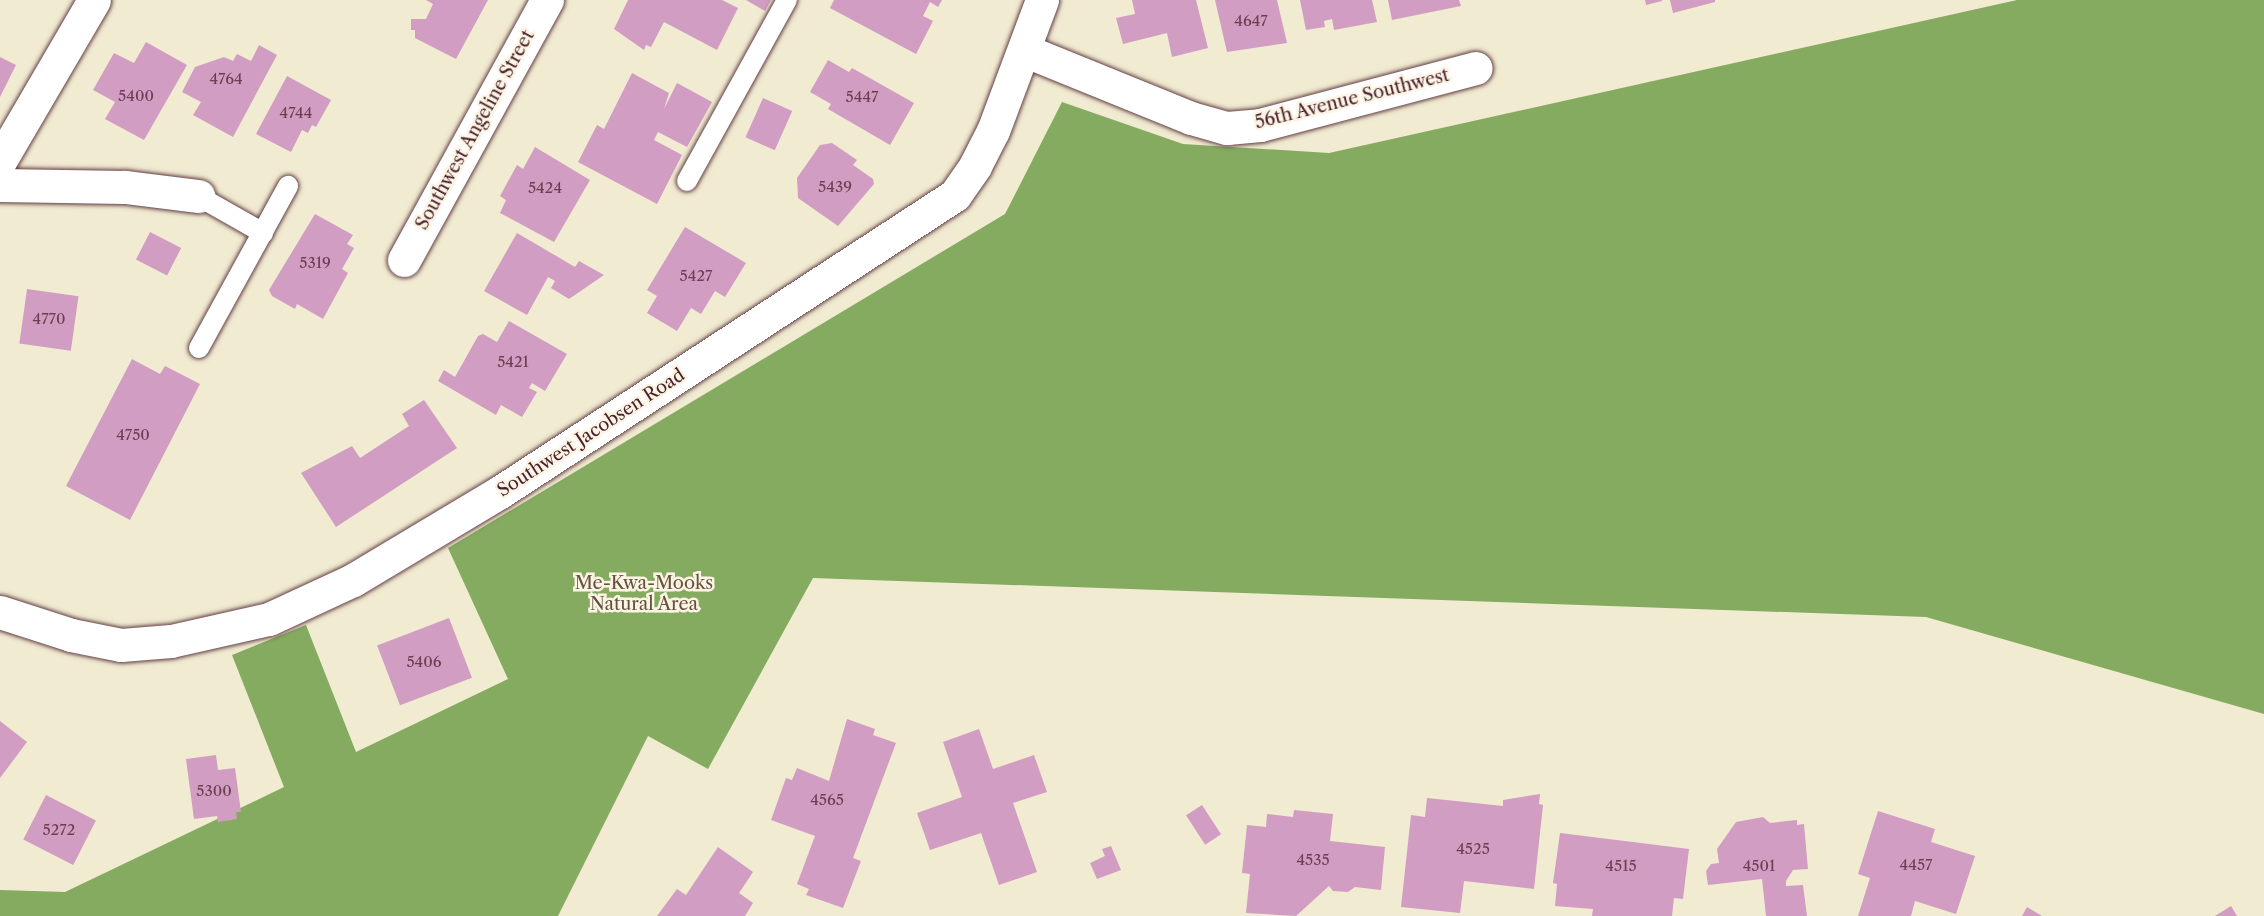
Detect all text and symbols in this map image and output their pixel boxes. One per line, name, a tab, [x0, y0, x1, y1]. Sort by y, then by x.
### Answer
house number: 4647	[1234, 12, 1268, 30]
street label: Southwest Angeline Street	[411, 26, 539, 234]
street label: 56th Avenue Southwest	[1252, 64, 1452, 134]
house number: 4764	[209, 70, 243, 88]
house number: 5400	[118, 87, 154, 105]
house number: 5447	[846, 88, 878, 106]
house number: 4744	[280, 104, 312, 122]
house number: 5439	[818, 178, 852, 196]
house number: 5424	[528, 179, 562, 197]
house number: 5319	[299, 254, 331, 272]
house number: 5427	[680, 267, 712, 285]
house number: 4770	[33, 310, 65, 328]
house number: 5421	[497, 353, 529, 371]
street label: Southwest Jacobsen Road	[493, 364, 689, 502]
house number: 4750	[116, 426, 150, 444]
park label: Me-Kwa-Mooks Natural Area	[575, 573, 713, 616]
house number: 5406	[406, 653, 442, 671]
house number: 5300	[196, 782, 232, 800]
house number: 4565	[810, 791, 844, 809]
house number: 5272	[43, 821, 75, 839]
house number: 4525	[1456, 840, 1490, 858]
house number: 4535	[1296, 851, 1330, 869]
house number: 4457	[1900, 856, 1932, 874]
house number: 4515	[1605, 857, 1637, 875]
house number: 4501	[1743, 857, 1775, 875]

